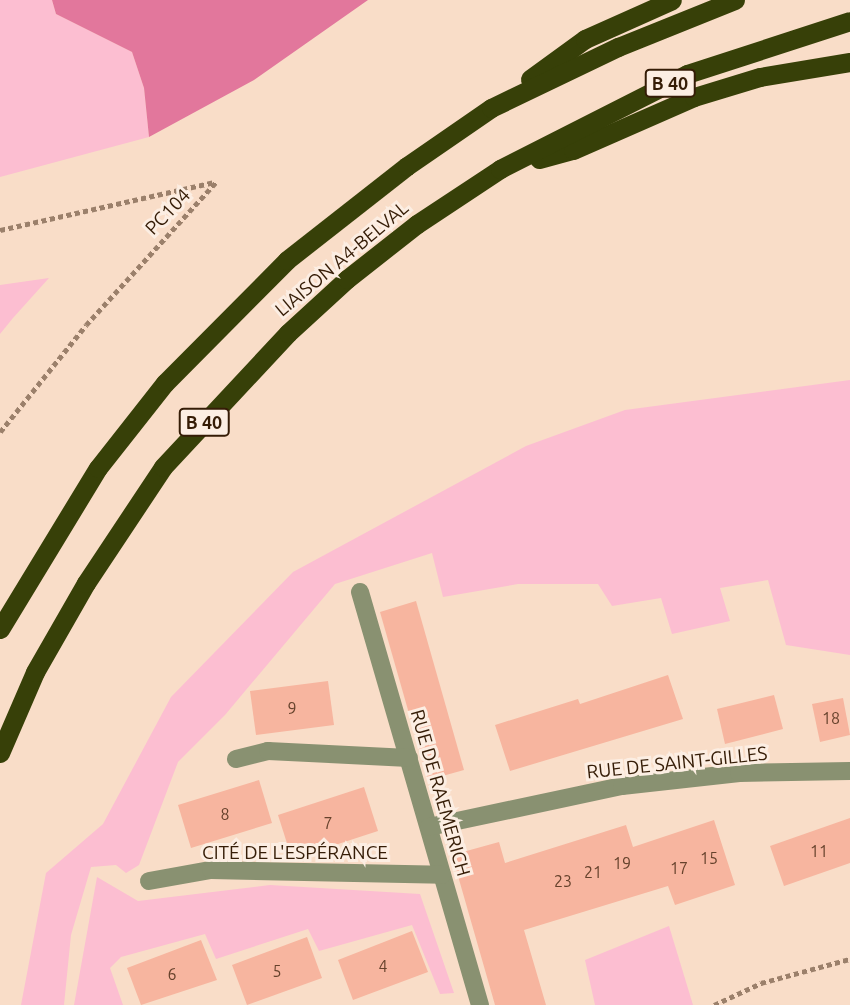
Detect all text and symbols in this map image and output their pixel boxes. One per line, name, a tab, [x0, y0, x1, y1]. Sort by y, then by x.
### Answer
road number: B 40	[644, 68, 696, 98]
street label: PC104	[141, 184, 195, 240]
street label: LIAISON A4-BELVAL	[271, 197, 413, 321]
road number: B 40	[178, 408, 230, 436]
house number: 9	[287, 698, 297, 718]
street label: RUE DE RAEMERICH	[405, 707, 475, 879]
house number: 18	[822, 708, 840, 728]
street label: RUE DE SAINT-GILLES	[585, 742, 769, 784]
house number: 8	[220, 804, 230, 824]
house number: 7	[323, 813, 333, 833]
house number: 11	[810, 841, 828, 861]
street label: CITÉ DE L'ESPÉRANCE	[202, 842, 388, 864]
house number: 15	[700, 848, 718, 868]
house number: 19	[613, 853, 631, 873]
house number: 17	[670, 858, 688, 878]
house number: 21	[584, 862, 602, 882]
house number: 23	[554, 871, 572, 891]
house number: 4	[378, 956, 388, 976]
house number: 5	[272, 961, 282, 981]
house number: 6	[167, 964, 177, 984]

